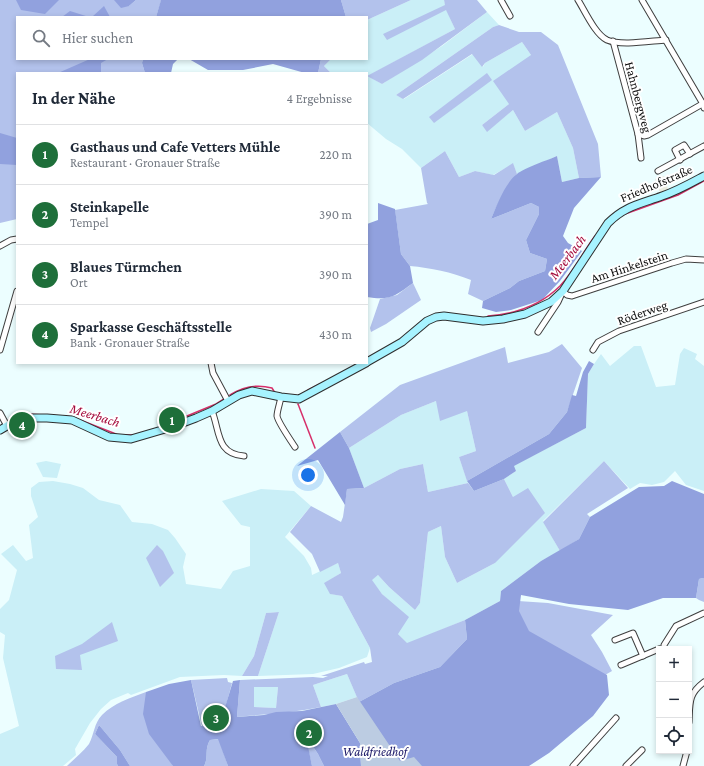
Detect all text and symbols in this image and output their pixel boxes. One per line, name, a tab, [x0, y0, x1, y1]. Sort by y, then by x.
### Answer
search box	[16, 16, 368, 60]
icon: search	[30, 27, 52, 49]
text: Hier suchen	[62, 30, 133, 46]
street label: Hahnbergweg	[622, 60, 655, 135]
text: In der Nähe	[32, 89, 115, 108]
text: 4 Ergebnisse	[287, 91, 352, 106]
text: Gasthaus und Cafe Vetters Mühle	[70, 139, 280, 155]
text: 1	[43, 147, 47, 162]
text: 220 m	[319, 147, 352, 162]
text: Restaurant · Gronauer Straße	[70, 155, 220, 170]
street label: Friedhofstraße	[618, 161, 695, 205]
text: Steinkapelle	[70, 199, 149, 215]
text: 2	[42, 207, 48, 222]
text: 390 m	[319, 207, 352, 222]
text: Tempel	[70, 215, 109, 230]
water label: Meerbach	[545, 231, 589, 283]
street label: Am Hinkelstein	[589, 247, 669, 286]
text: Blaues Türmchen	[70, 259, 182, 275]
text: 3	[42, 267, 48, 282]
text: 390 m	[319, 267, 352, 282]
text: Ort	[70, 275, 88, 290]
street label: Röderweg	[615, 297, 670, 328]
text: Sparkasse Geschäftsstelle	[70, 319, 232, 335]
text: 4	[41, 327, 49, 342]
text: 430 m	[319, 327, 352, 342]
text: Bank · Gronauer Straße	[70, 335, 190, 350]
water label: Meerbach	[67, 400, 122, 430]
pin: 1	[159, 405, 185, 435]
pin: 4	[9, 410, 35, 440]
your location	[298, 465, 318, 485]
map controls	[656, 646, 692, 754]
button: +	[656, 646, 692, 682]
button: −	[656, 682, 692, 718]
pin: 3	[203, 703, 229, 733]
pin: 2	[296, 718, 322, 748]
button: locate	[656, 718, 692, 754]
park label: Waldfriedhof	[343, 744, 409, 759]

